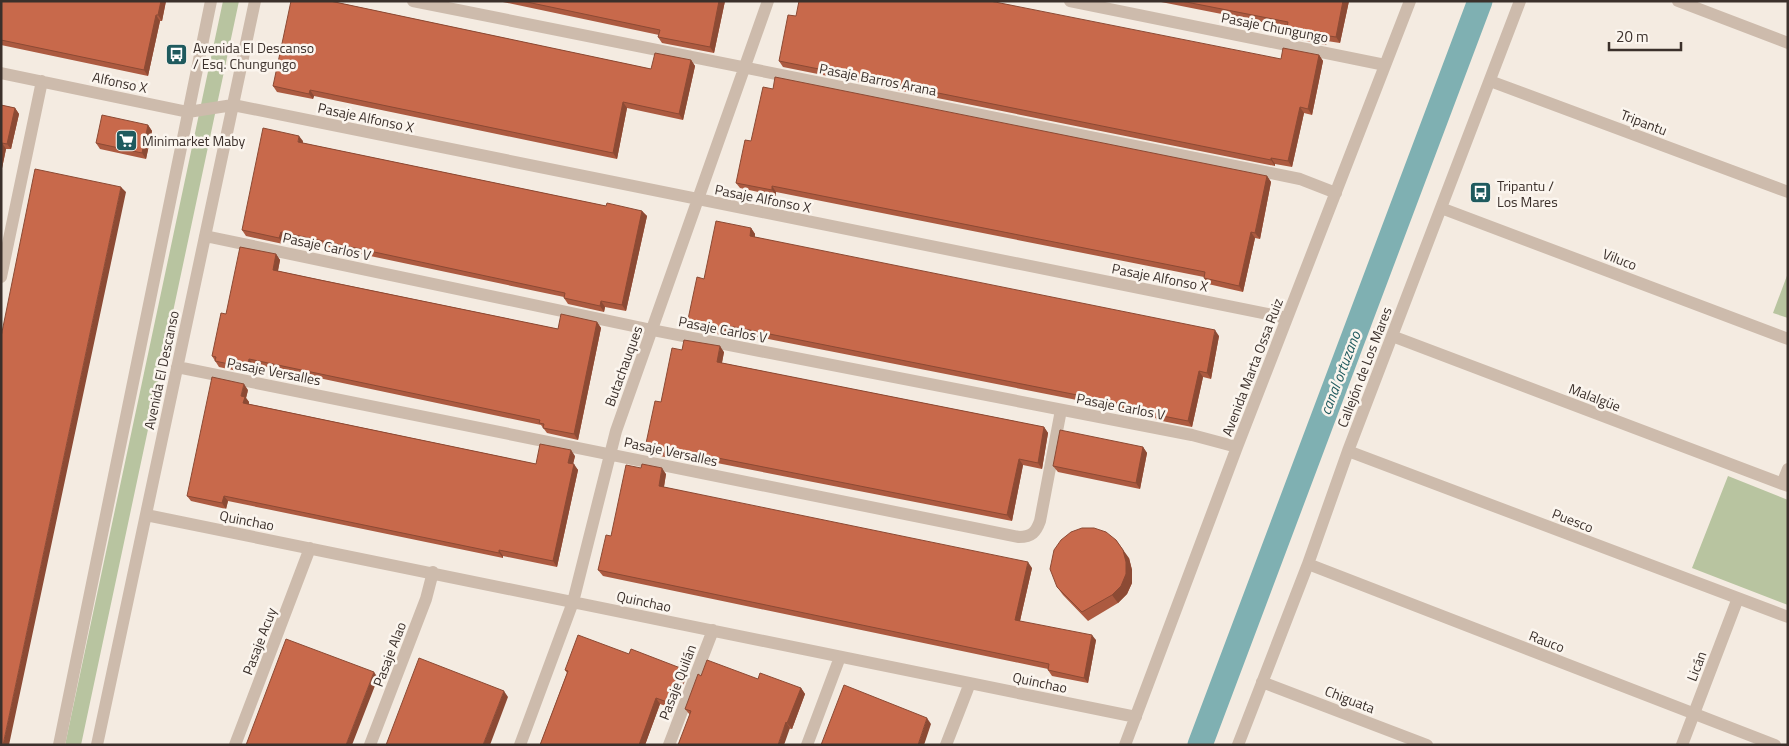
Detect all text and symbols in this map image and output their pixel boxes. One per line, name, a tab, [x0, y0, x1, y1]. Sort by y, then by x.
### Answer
street label: Pasaje Chungungo	[1220, 6, 1330, 48]
scale bar	[1609, 20, 1682, 52]
text: 20 m	[1616, 25, 1649, 48]
place label: Avenida El Descanso / Esq. Chungungo	[193, 37, 314, 74]
bus stop icon: Avenida El Descanso / Esq. Chungungo	[165, 43, 189, 67]
street label: Pasaje Barros Arana	[818, 57, 938, 101]
street label: Alfonso X	[91, 66, 150, 98]
street label: Pasaje Alfonso X	[316, 97, 416, 137]
street label: Tripantu	[1618, 104, 1670, 140]
supermarket icon: Minimarket Maby	[114, 128, 138, 152]
place label: Minimarket Maby	[142, 130, 246, 151]
place label: Tripantu / Los Mares	[1497, 175, 1558, 212]
street label: Pasaje Alfonso X	[713, 178, 813, 218]
bus stop icon: Tripantu / Los Mares	[1469, 181, 1493, 205]
street label: Pasaje Carlos V	[281, 226, 373, 266]
street label: Viluco	[1600, 243, 1640, 275]
street label: Pasaje Alfonso X	[1110, 257, 1210, 297]
street label: Avenida Marta Ossa Ruiz	[1216, 295, 1288, 439]
street label: Callejón de Los Mares	[1331, 304, 1397, 430]
street label: Avenida El Descanso	[138, 309, 184, 431]
street label: Pasaje Carlos V	[677, 310, 769, 348]
street label: Butachauques	[599, 323, 647, 409]
water label: canal ortuzano	[1314, 327, 1367, 418]
street label: Pasaje Versalles	[225, 352, 323, 390]
street label: Malalgüe	[1566, 378, 1624, 416]
street label: Pasaje Carlos V	[1075, 387, 1167, 425]
street label: Pasaje Versalles	[622, 431, 720, 471]
street label: Puesco	[1549, 503, 1597, 537]
street label: Quinchao	[218, 504, 276, 536]
street label: Quinchao	[615, 585, 673, 617]
street label: Pasaje Acuy	[237, 604, 282, 678]
street label: Pasaje Alao	[367, 619, 411, 689]
street label: Rauco	[1526, 625, 1568, 657]
street label: Pasaje Quilán	[653, 641, 701, 723]
street label: Licán	[1681, 648, 1711, 684]
street label: Quinchao	[1011, 666, 1069, 698]
street label: Chiguata	[1322, 680, 1378, 718]

